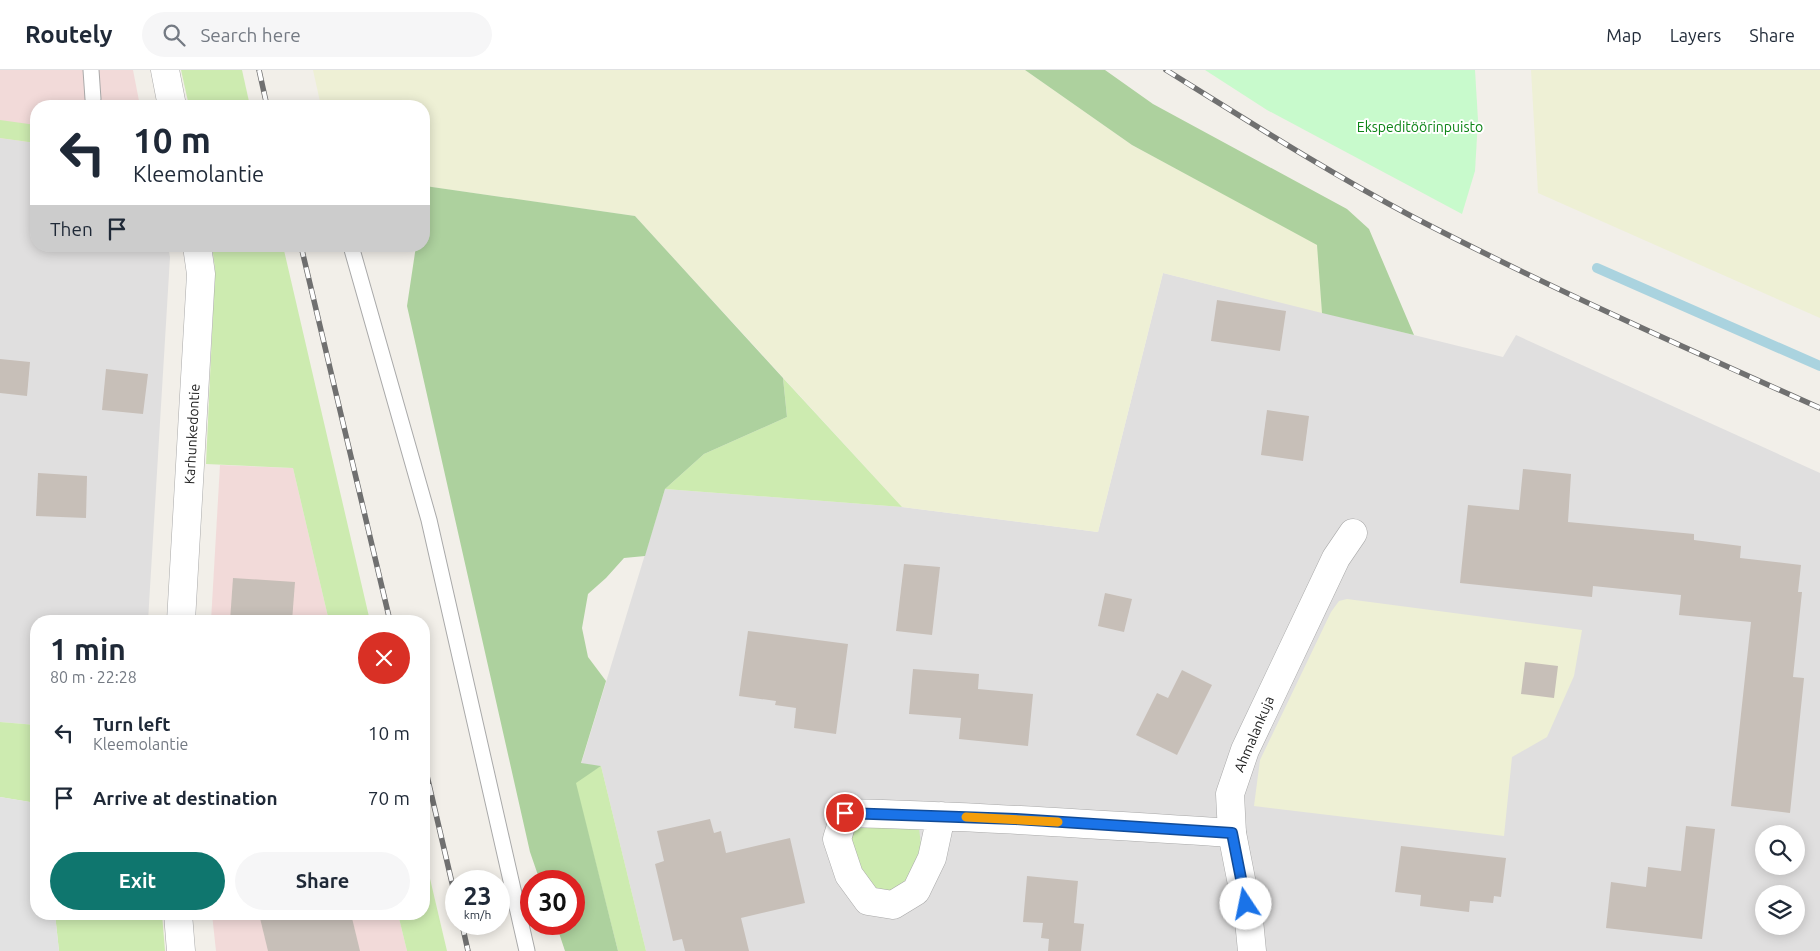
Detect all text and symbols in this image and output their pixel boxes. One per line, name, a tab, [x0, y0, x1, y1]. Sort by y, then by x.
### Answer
search box	[142, 12, 492, 57]
text: Routely	[25, 21, 112, 48]
icon: search	[160, 21, 188, 49]
text: Search here	[200, 24, 301, 46]
text: Map	[1606, 25, 1642, 45]
text: Layers	[1670, 25, 1721, 45]
text: Share	[1749, 25, 1795, 45]
park label: Ekspeditöörinpuisto	[1357, 119, 1483, 135]
icon: left	[50, 120, 115, 185]
text: 10 m	[133, 120, 211, 160]
text: Kleemolantie	[133, 161, 264, 186]
icon: arrive	[103, 215, 131, 243]
text: Then	[50, 218, 93, 240]
street label: Karhunkedontie	[181, 383, 203, 485]
text: 1 min	[50, 632, 126, 666]
button: close	[358, 632, 410, 684]
text: 80 m · 22:28	[50, 668, 137, 686]
street label: Ahmalankuja	[1231, 694, 1277, 774]
text: Turn left	[93, 713, 171, 735]
icon: left	[50, 719, 78, 747]
text: 10 m	[368, 722, 410, 744]
text: Kleemolantie	[93, 735, 188, 753]
icon: arrive	[50, 784, 78, 812]
text: Arrive at destination	[93, 787, 278, 809]
text: 70 m	[368, 787, 410, 809]
pin	[824, 792, 866, 834]
icon: arrive	[831, 799, 859, 827]
map controls	[1755, 825, 1805, 935]
button: search	[1755, 825, 1805, 875]
button: Exit	[50, 852, 225, 910]
button: Share	[235, 852, 410, 910]
speed limit sign: 30	[520, 870, 585, 935]
position arrow	[1219, 877, 1271, 929]
text: 23	[463, 882, 492, 910]
button: layers	[1755, 885, 1805, 935]
text: km/h	[464, 908, 491, 921]

